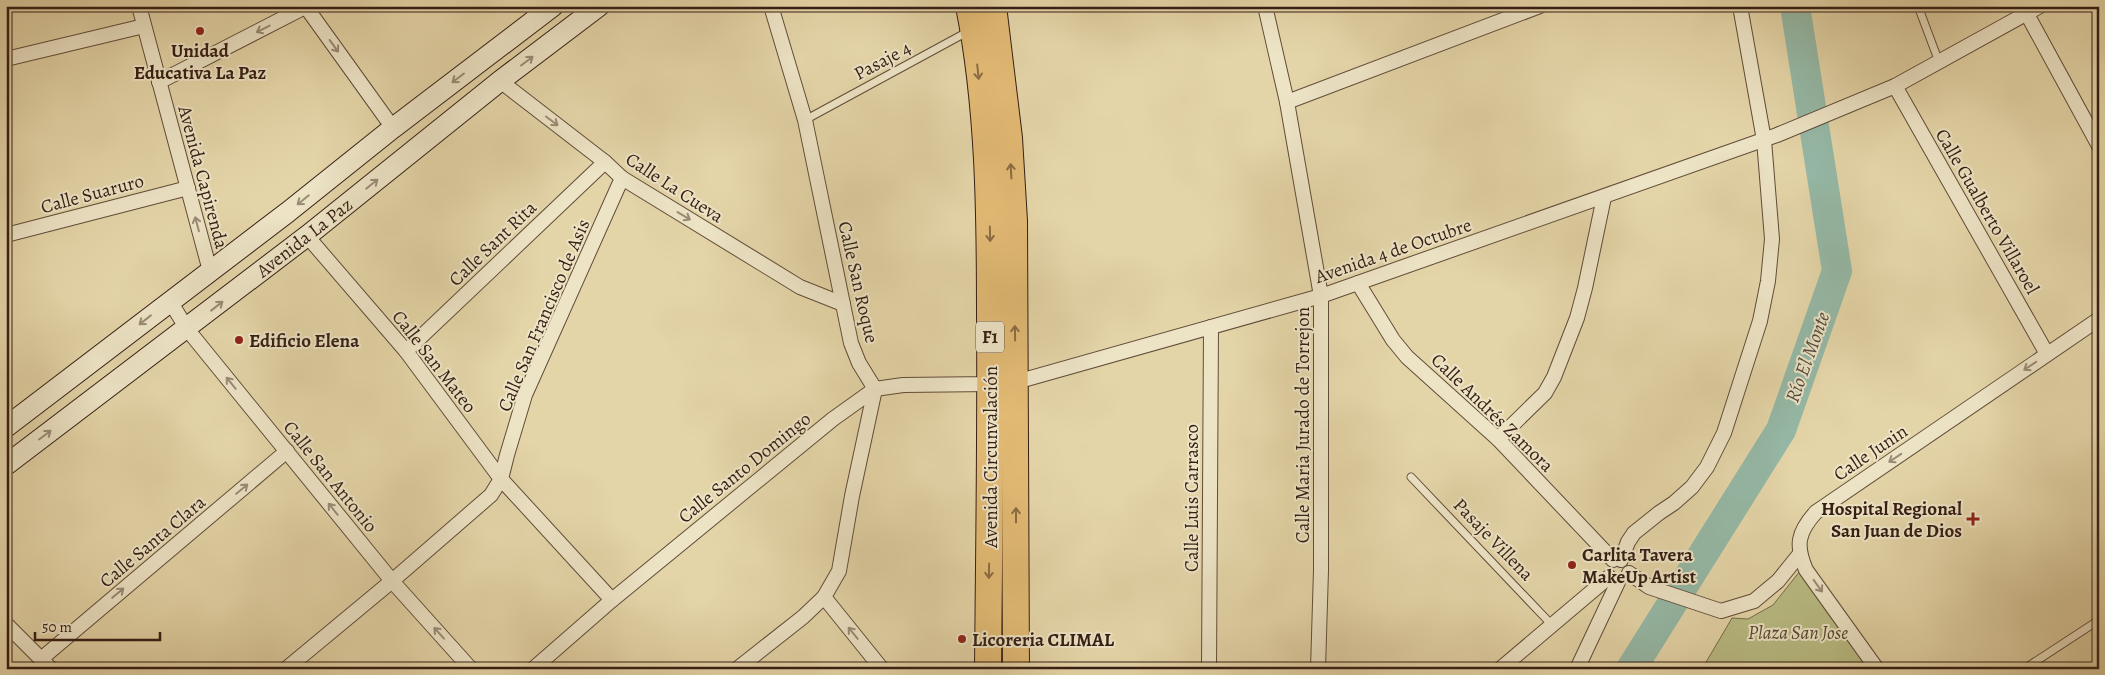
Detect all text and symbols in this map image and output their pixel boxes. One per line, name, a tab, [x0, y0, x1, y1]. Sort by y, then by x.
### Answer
marker: Unidad Educativa La Paz	[194, 25, 206, 37]
one-way arrow	[256, 25, 271, 34]
street label: Pasaje 4	[849, 35, 916, 87]
place label: Unidad Educativa La Paz	[134, 38, 267, 86]
one-way arrow	[329, 39, 339, 53]
one-way arrow	[520, 56, 534, 66]
one-way arrow	[974, 63, 983, 79]
one-way arrow	[452, 73, 465, 84]
street label: Avenida Capirenda	[171, 102, 235, 252]
one-way arrow	[545, 116, 558, 127]
street label: Calle Gualberto Villaroel	[1929, 124, 2045, 299]
street label: Calle La Cueva	[620, 146, 729, 229]
one-way arrow	[1006, 163, 1015, 179]
street label: Calle Suaruro	[38, 168, 147, 220]
one-way arrow	[365, 178, 378, 189]
street label: Avenida La Paz	[250, 192, 358, 284]
one-way arrow	[297, 195, 310, 206]
street label: Calle Sant Rita	[443, 195, 543, 292]
one-way arrow	[676, 211, 690, 221]
street label: Avenida 4 de Octubre	[1311, 212, 1475, 290]
street label: Calle San Francisco de Asis	[492, 215, 596, 416]
one-way arrow	[192, 216, 202, 232]
street label: Calle San Roque	[831, 219, 885, 346]
one-way arrow	[985, 226, 995, 242]
one-way arrow	[210, 300, 223, 311]
street label: Calle San Mateo	[386, 305, 483, 418]
street label: Calle Maria Jurado de Torrejon	[1290, 307, 1316, 543]
water label: Río El Monte	[1779, 308, 1836, 406]
one-way arrow	[139, 314, 152, 325]
road number: F1	[976, 322, 1004, 352]
one-way arrow	[1010, 325, 1020, 342]
place label: Edificio Elena	[249, 328, 360, 354]
marker: Edificio Elena	[233, 334, 245, 346]
street label: Calle Andrés Zamora	[1425, 347, 1560, 478]
one-way arrow	[2023, 361, 2037, 371]
street label: Avenida Circunvalación	[978, 366, 1004, 549]
one-way arrow	[225, 377, 236, 390]
street label: Calle Santo Domingo	[673, 406, 817, 530]
street label: Calle San Antonio	[277, 415, 383, 538]
street label: Calle Junin	[1828, 418, 1913, 487]
street label: Calle Luis Carrasco	[1179, 424, 1205, 572]
one-way arrow	[38, 430, 51, 441]
one-way arrow	[1889, 453, 1903, 463]
one-way arrow	[236, 483, 249, 494]
street label: Calle Santa Clara	[94, 489, 211, 594]
street label: Pasaje Villena	[1447, 493, 1539, 587]
place label: Hospital Regional San Juan de Dios	[1821, 496, 1962, 544]
one-way arrow	[328, 503, 339, 516]
one-way arrow	[1011, 507, 1021, 524]
marker: Hospital Regional San Juan de Dios	[1966, 512, 1980, 526]
place label: Carlita Tavera MakeUp Artist	[1582, 542, 1697, 590]
marker: Carlita Tavera MakeUp Artist	[1566, 559, 1578, 571]
one-way arrow	[984, 563, 994, 579]
one-way arrow	[1812, 579, 1823, 592]
one-way arrow	[111, 588, 124, 599]
scale bar	[35, 610, 160, 642]
text: 50 m	[42, 617, 72, 637]
park label: Plaza San Jose	[1748, 620, 1848, 646]
one-way arrow	[433, 626, 444, 639]
one-way arrow	[848, 627, 859, 640]
place label: Licoreria CLIMAL	[972, 627, 1115, 653]
marker: Licoreria CLIMAL	[956, 633, 968, 645]

